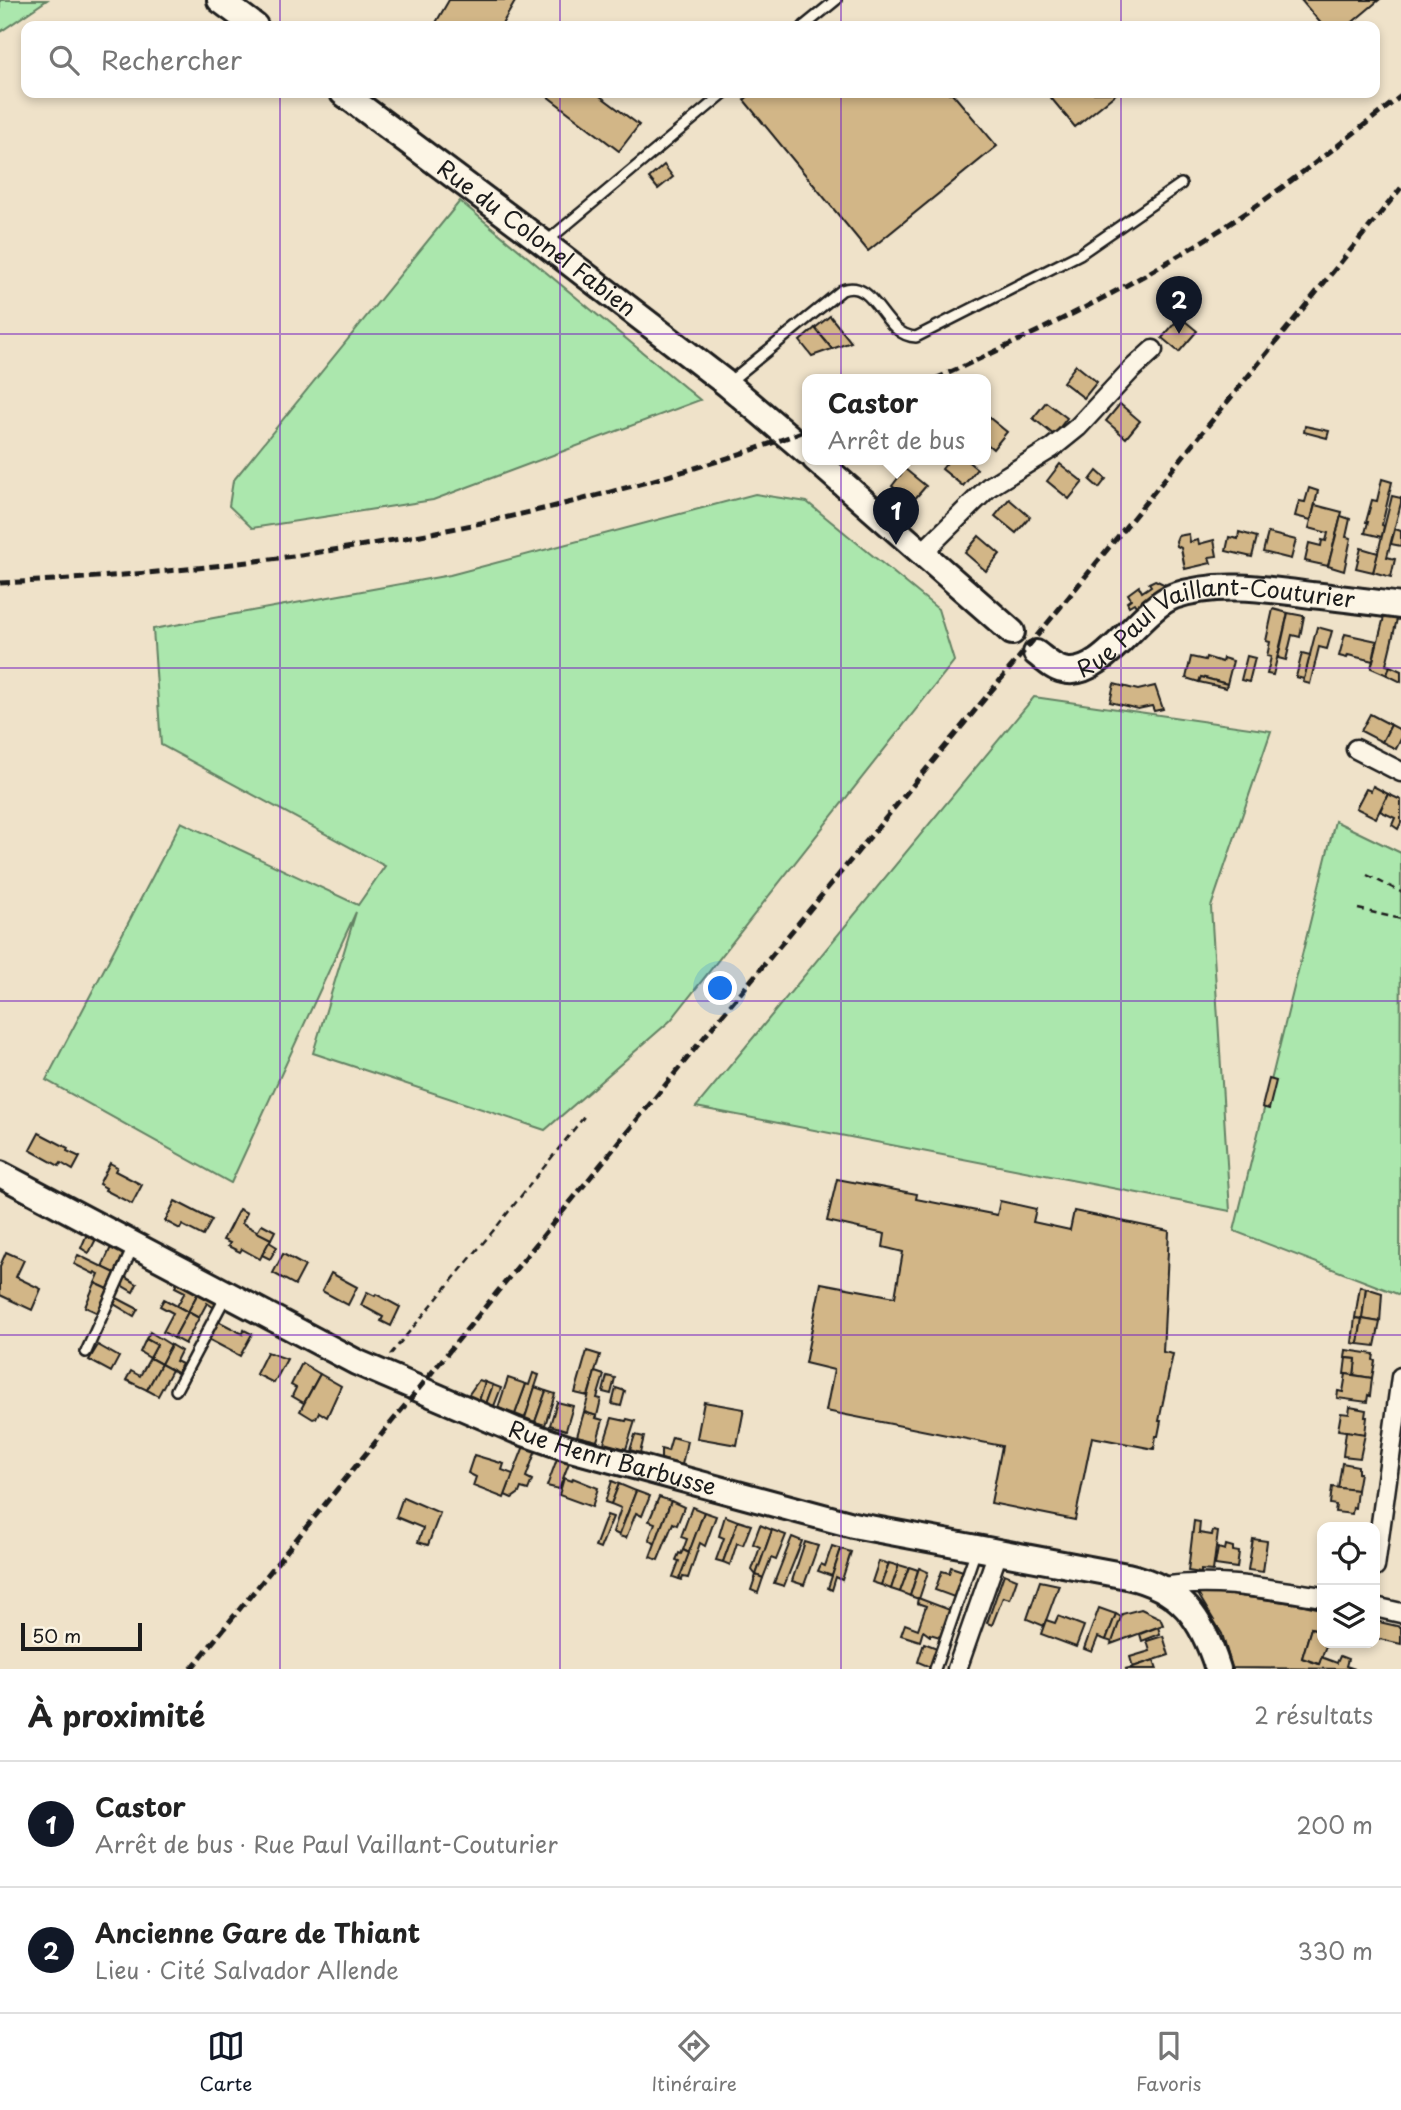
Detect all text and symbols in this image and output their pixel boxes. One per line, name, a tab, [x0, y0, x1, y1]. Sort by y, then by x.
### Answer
search box	[21, 21, 1380, 98]
text: Rechercher	[101, 40, 242, 79]
icon: search	[45, 41, 83, 79]
street label: Rue du Colonel Fabien	[430, 150, 644, 324]
pin: 2	[1156, 276, 1202, 334]
popup	[802, 374, 991, 465]
text: Castor	[828, 383, 918, 422]
text: Arrêt de bus	[828, 422, 965, 457]
pin: 1	[873, 487, 919, 545]
street label: Rue Paul Vaillant-Couturier	[1071, 568, 1358, 686]
your location	[703, 971, 737, 1005]
street label: Rue Henri Barbusse	[504, 1410, 720, 1503]
map controls	[1317, 1522, 1380, 1648]
button: locate	[1317, 1522, 1380, 1585]
button: layers	[1317, 1585, 1380, 1648]
scale bar	[21, 1620, 142, 1652]
text: 50 m	[32, 1621, 81, 1649]
text: À proximité	[28, 1692, 205, 1737]
text: 2 résultats	[1254, 1697, 1373, 1732]
text: Castor	[95, 1787, 186, 1826]
text: 1	[46, 1807, 57, 1842]
text: 200 m	[1296, 1807, 1373, 1842]
text: Arrêt de bus · Rue Paul Vaillant-Couturier	[95, 1826, 558, 1861]
text: Ancienne Gare de Thiant	[95, 1913, 420, 1952]
text: 2	[43, 1933, 59, 1968]
text: 330 m	[1297, 1933, 1373, 1968]
text: Lieu · Cité Salvador Allende	[95, 1952, 399, 1987]
tab: Carte	[200, 2027, 252, 2097]
tab: Itinéraire	[652, 2027, 737, 2097]
tab: Favoris	[1136, 2027, 1201, 2097]

